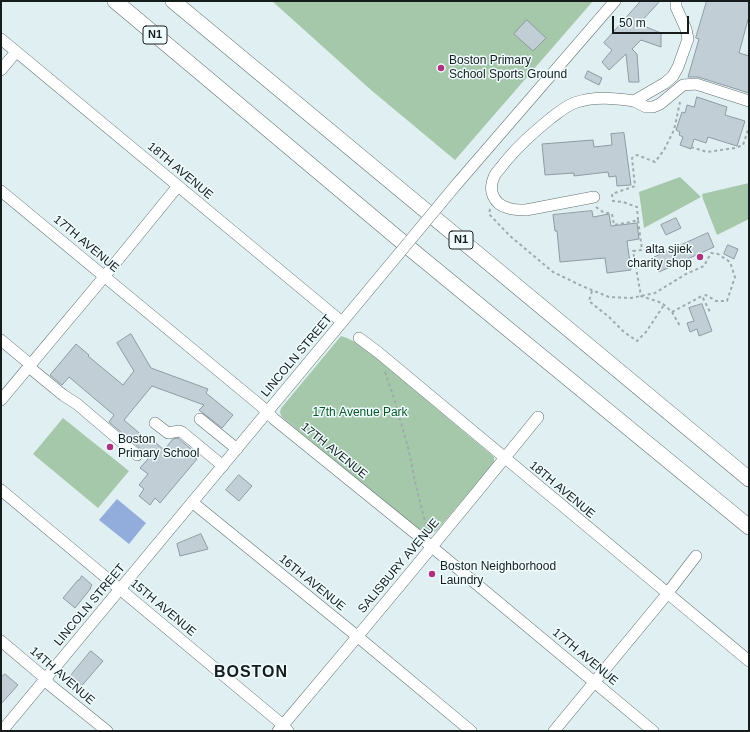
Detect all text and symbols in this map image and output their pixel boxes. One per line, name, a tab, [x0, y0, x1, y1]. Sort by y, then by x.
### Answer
scale bar	[614, 8, 691, 34]
text: 50 m	[619, 16, 646, 30]
road number: N1	[143, 26, 167, 44]
place label: Boston Primary School Sports Ground	[449, 54, 567, 82]
marker: Boston Primary School Sports Ground	[436, 63, 446, 73]
street label: 18TH AVENUE	[144, 139, 216, 203]
street label: 17TH AVENUE	[50, 212, 122, 276]
road number: N1	[449, 231, 473, 249]
place label: alta sjiek charity shop	[627, 243, 692, 271]
marker: alta sjiek charity shop	[695, 252, 705, 262]
street label: LINCOLN STREET	[258, 312, 336, 400]
park label: 17th Avenue Park	[312, 406, 408, 420]
street label: 17TH AVENUE	[298, 420, 370, 482]
place label: Boston Primary School	[118, 433, 199, 461]
marker: Boston Primary School	[105, 442, 115, 452]
street label: 18TH AVENUE	[526, 458, 598, 522]
street label: SALISBURY AVENUE	[355, 516, 443, 616]
street label: 16TH AVENUE	[276, 552, 348, 614]
place label: Boston Neighborhood Laundry	[440, 560, 556, 588]
street label: LINCOLN STREET	[51, 561, 129, 649]
marker: Boston Neighborhood Laundry	[427, 569, 437, 579]
street label: 15TH AVENUE	[127, 576, 199, 640]
street label: 17TH AVENUE	[549, 625, 621, 689]
street label: 14TH AVENUE	[27, 644, 97, 708]
district label: BOSTON	[214, 663, 288, 683]

